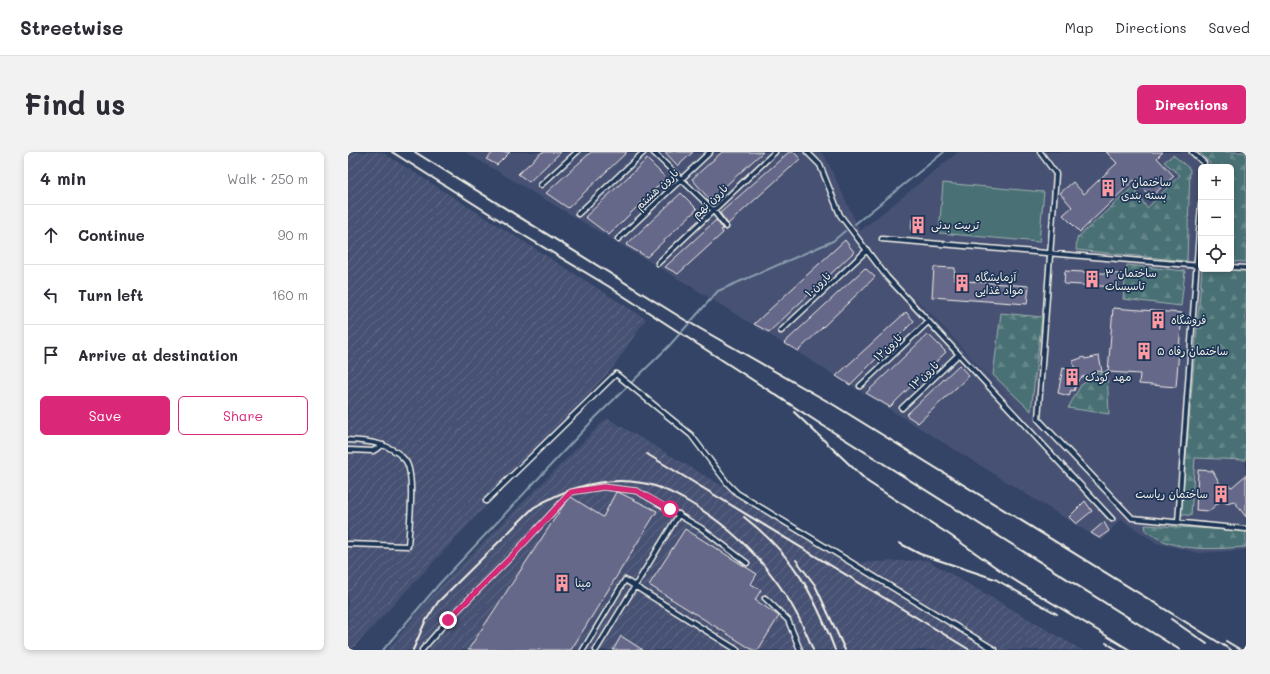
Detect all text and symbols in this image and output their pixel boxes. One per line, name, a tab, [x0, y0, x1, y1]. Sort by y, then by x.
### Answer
text: Streetwise	[20, 15, 123, 40]
text: Map	[1065, 18, 1093, 37]
text: Directions	[1115, 18, 1186, 37]
text: Saved	[1208, 18, 1250, 37]
button: Directions	[1137, 85, 1246, 124]
text: Find us	[24, 86, 125, 122]
map controls	[1198, 164, 1234, 272]
button: +	[1198, 164, 1234, 200]
street label: نارون هشتم	[632, 165, 683, 214]
text: 4 min	[40, 167, 86, 189]
text: Walk · 250 m	[227, 170, 308, 187]
place label: ۲ ساختمان بسته بندی	[1121, 174, 1171, 203]
building icon: ۲ ساختمان بسته بندی	[1098, 178, 1118, 198]
street label: نارون نهم	[688, 180, 732, 223]
button: −	[1198, 200, 1234, 236]
building icon: تربیت بدنی	[908, 215, 928, 235]
place label: تربیت بدنی	[931, 217, 980, 233]
icon: ahead	[40, 224, 62, 246]
text: Continue	[78, 225, 145, 245]
text: 90 m	[278, 226, 308, 243]
button: locate	[1198, 236, 1234, 272]
place label: ۳ ساختمان تاسیسات	[1105, 265, 1157, 293]
street label: نارون۱۰	[801, 268, 834, 300]
place label: آزمایشگاه مواد غذایی	[975, 269, 1023, 298]
building icon: ۳ ساختمان تاسیسات	[1082, 269, 1102, 289]
building icon: آزمایشگاه مواد غذایی	[952, 273, 972, 293]
icon: left	[40, 284, 62, 306]
text: Turn left	[78, 285, 143, 305]
text: 160 m	[272, 286, 308, 303]
building icon: فروشگاه	[1148, 310, 1168, 330]
place label: فروشگاه	[1171, 312, 1206, 327]
street label: نارون۱۲	[870, 329, 905, 364]
building icon: ۵ ساختمان رفاه	[1134, 341, 1154, 361]
place label: ۵ ساختمان رفاه	[1157, 343, 1228, 358]
icon: arrive	[40, 344, 62, 366]
text: Arrive at destination	[78, 345, 238, 365]
street label: نارون۱۳	[905, 357, 942, 392]
building icon: مهد کودک	[1062, 367, 1082, 387]
place label: مهد کودک	[1085, 369, 1131, 385]
button: Save	[40, 396, 170, 435]
button: Share	[178, 396, 308, 435]
building icon: ساختمان ریاست	[1211, 484, 1231, 504]
place label: ساختمان ریاست	[1135, 486, 1208, 501]
route start	[661, 500, 679, 518]
building icon: مپنا	[552, 573, 572, 593]
place label: مپنا	[575, 575, 591, 590]
route end	[439, 611, 457, 629]

